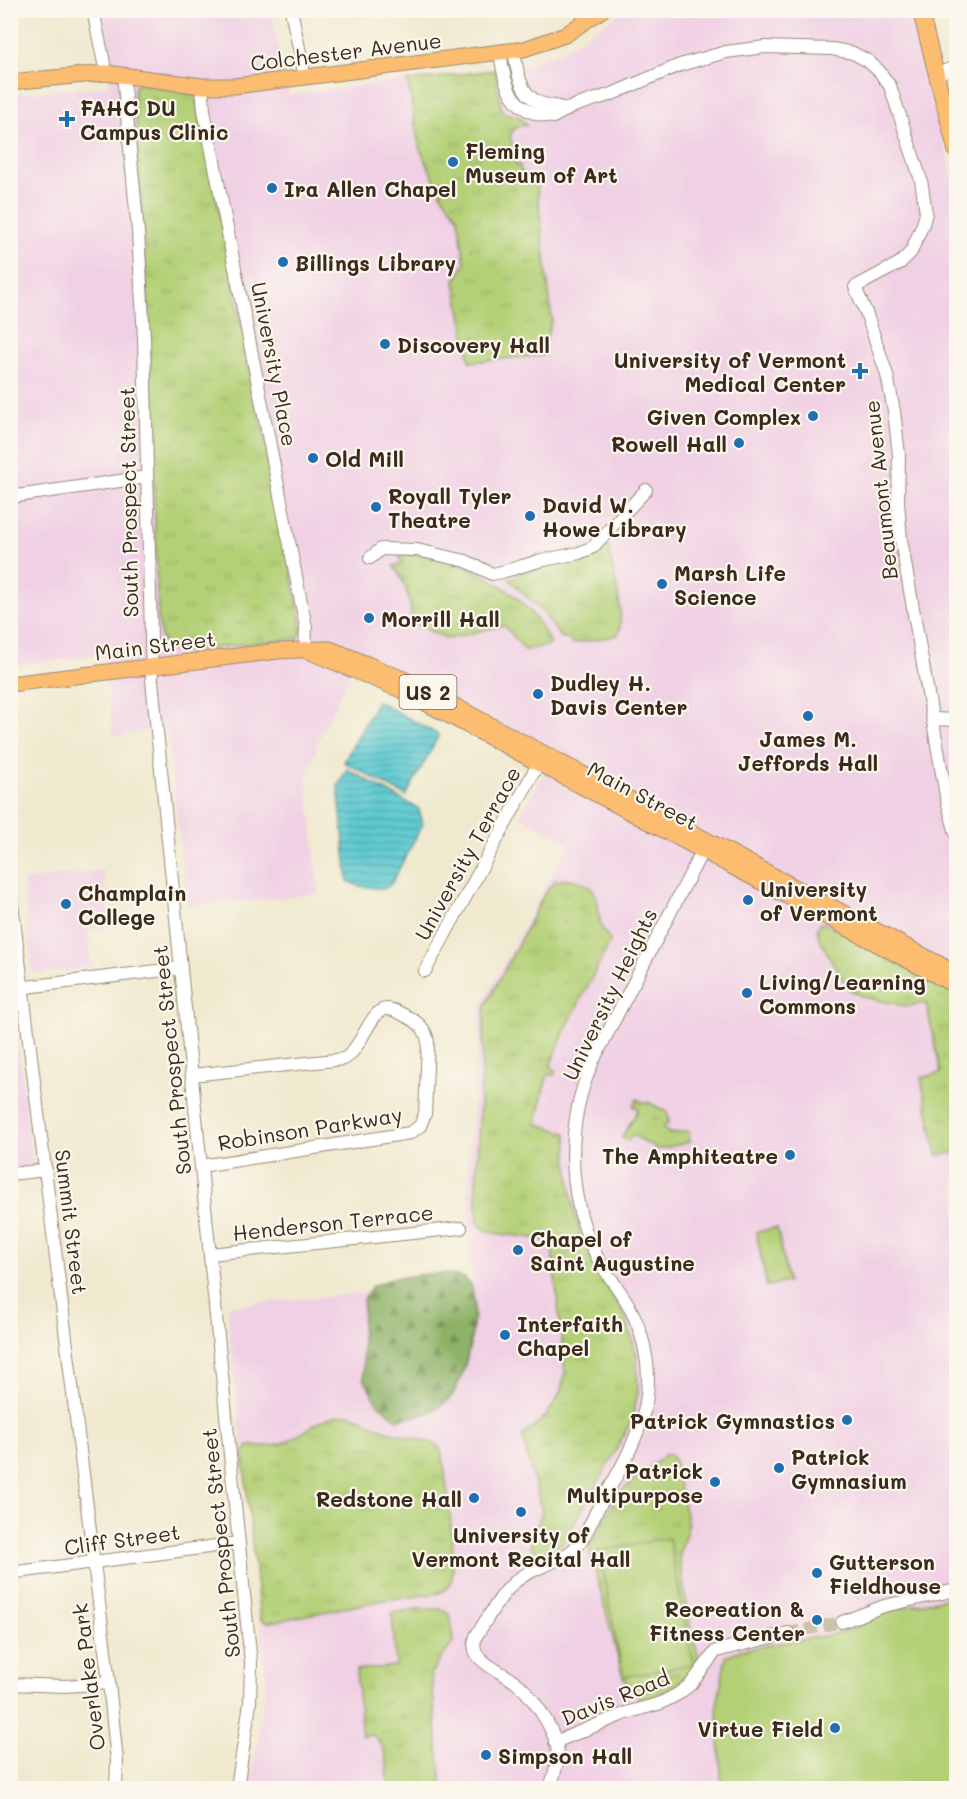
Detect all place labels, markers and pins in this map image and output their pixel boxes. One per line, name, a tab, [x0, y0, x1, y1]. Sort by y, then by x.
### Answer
place label: FAHC DU Campus Clinic	[80, 94, 229, 145]
marker: FAHC DU Campus Clinic	[58, 110, 76, 128]
place label: Fleming Museum of Art	[465, 137, 618, 188]
marker: Fleming Museum of Art	[446, 155, 460, 169]
place label: Ira Allen Chapel	[284, 175, 456, 202]
marker: Ira Allen Chapel	[265, 181, 279, 195]
place label: Billings Library	[295, 249, 456, 277]
marker: Billings Library	[276, 255, 290, 269]
place label: Discovery Hall	[397, 331, 550, 359]
marker: Discovery Hall	[378, 337, 392, 351]
place label: University of Vermont Medical Center	[614, 346, 846, 397]
marker: University of Vermont Medical Center	[851, 362, 869, 380]
place label: Given Complex	[647, 403, 801, 430]
marker: Given Complex	[806, 409, 820, 423]
place label: Rowell Hall	[611, 430, 727, 457]
marker: Rowell Hall	[732, 436, 746, 450]
place label: Old Mill	[325, 445, 404, 472]
marker: Old Mill	[306, 451, 320, 465]
place label: Royall Tyler Theatre	[388, 482, 511, 533]
place label: David W. Howe Library	[542, 491, 687, 543]
marker: Royall Tyler Theatre	[369, 500, 383, 514]
marker: David W. Howe Library	[523, 509, 537, 523]
place label: Marsh Life Science	[674, 559, 786, 610]
marker: Marsh Life Science	[655, 577, 669, 591]
place label: Morrill Hall	[381, 605, 500, 632]
marker: Morrill Hall	[362, 611, 376, 625]
place label: Dudley H. Davis Center	[550, 669, 688, 720]
marker: Dudley H. Davis Center	[531, 687, 545, 701]
marker: James M. Jeffords Hall	[801, 709, 815, 723]
place label: James M. Jeffords Hall	[738, 725, 878, 776]
place label: University of Vermont	[760, 875, 877, 926]
place label: Champlain College	[78, 879, 186, 930]
marker: University of Vermont	[741, 893, 755, 907]
marker: Champlain College	[59, 897, 73, 911]
place label: Living/Learning Commons	[759, 968, 926, 1019]
marker: Living/Learning Commons	[740, 986, 754, 1000]
place label: The Amphiteatre	[602, 1142, 778, 1169]
marker: The Amphiteatre	[783, 1148, 797, 1162]
place label: Chapel of Saint Augustine	[530, 1225, 695, 1276]
marker: Chapel of Saint Augustine	[511, 1243, 525, 1257]
place label: Interfaith Chapel	[517, 1310, 623, 1361]
marker: Interfaith Chapel	[498, 1328, 512, 1342]
place label: Patrick Gymnastics	[630, 1407, 835, 1435]
marker: Patrick Gymnastics	[840, 1413, 854, 1427]
place label: Patrick Gymnasium	[791, 1443, 907, 1495]
place label: Patrick Multipurpose	[567, 1457, 703, 1508]
marker: Patrick Gymnasium	[772, 1461, 786, 1475]
marker: Patrick Multipurpose	[708, 1475, 722, 1489]
place label: Redstone Hall	[316, 1485, 462, 1512]
marker: Redstone Hall	[467, 1491, 481, 1505]
marker: University of Vermont Recital Hall	[514, 1505, 528, 1519]
place label: University of Vermont Recital Hall	[411, 1521, 631, 1572]
place label: Gutterson Fieldhouse	[829, 1548, 941, 1599]
marker: Gutterson Fieldhouse	[810, 1566, 824, 1580]
place label: Recreation & Fitness Center	[649, 1595, 805, 1646]
marker: Recreation & Fitness Center	[810, 1613, 824, 1627]
place label: Virtue Field	[698, 1715, 823, 1742]
marker: Virtue Field	[828, 1721, 842, 1735]
place label: Simpson Hall	[498, 1742, 632, 1769]
marker: Simpson Hall	[479, 1748, 493, 1762]

